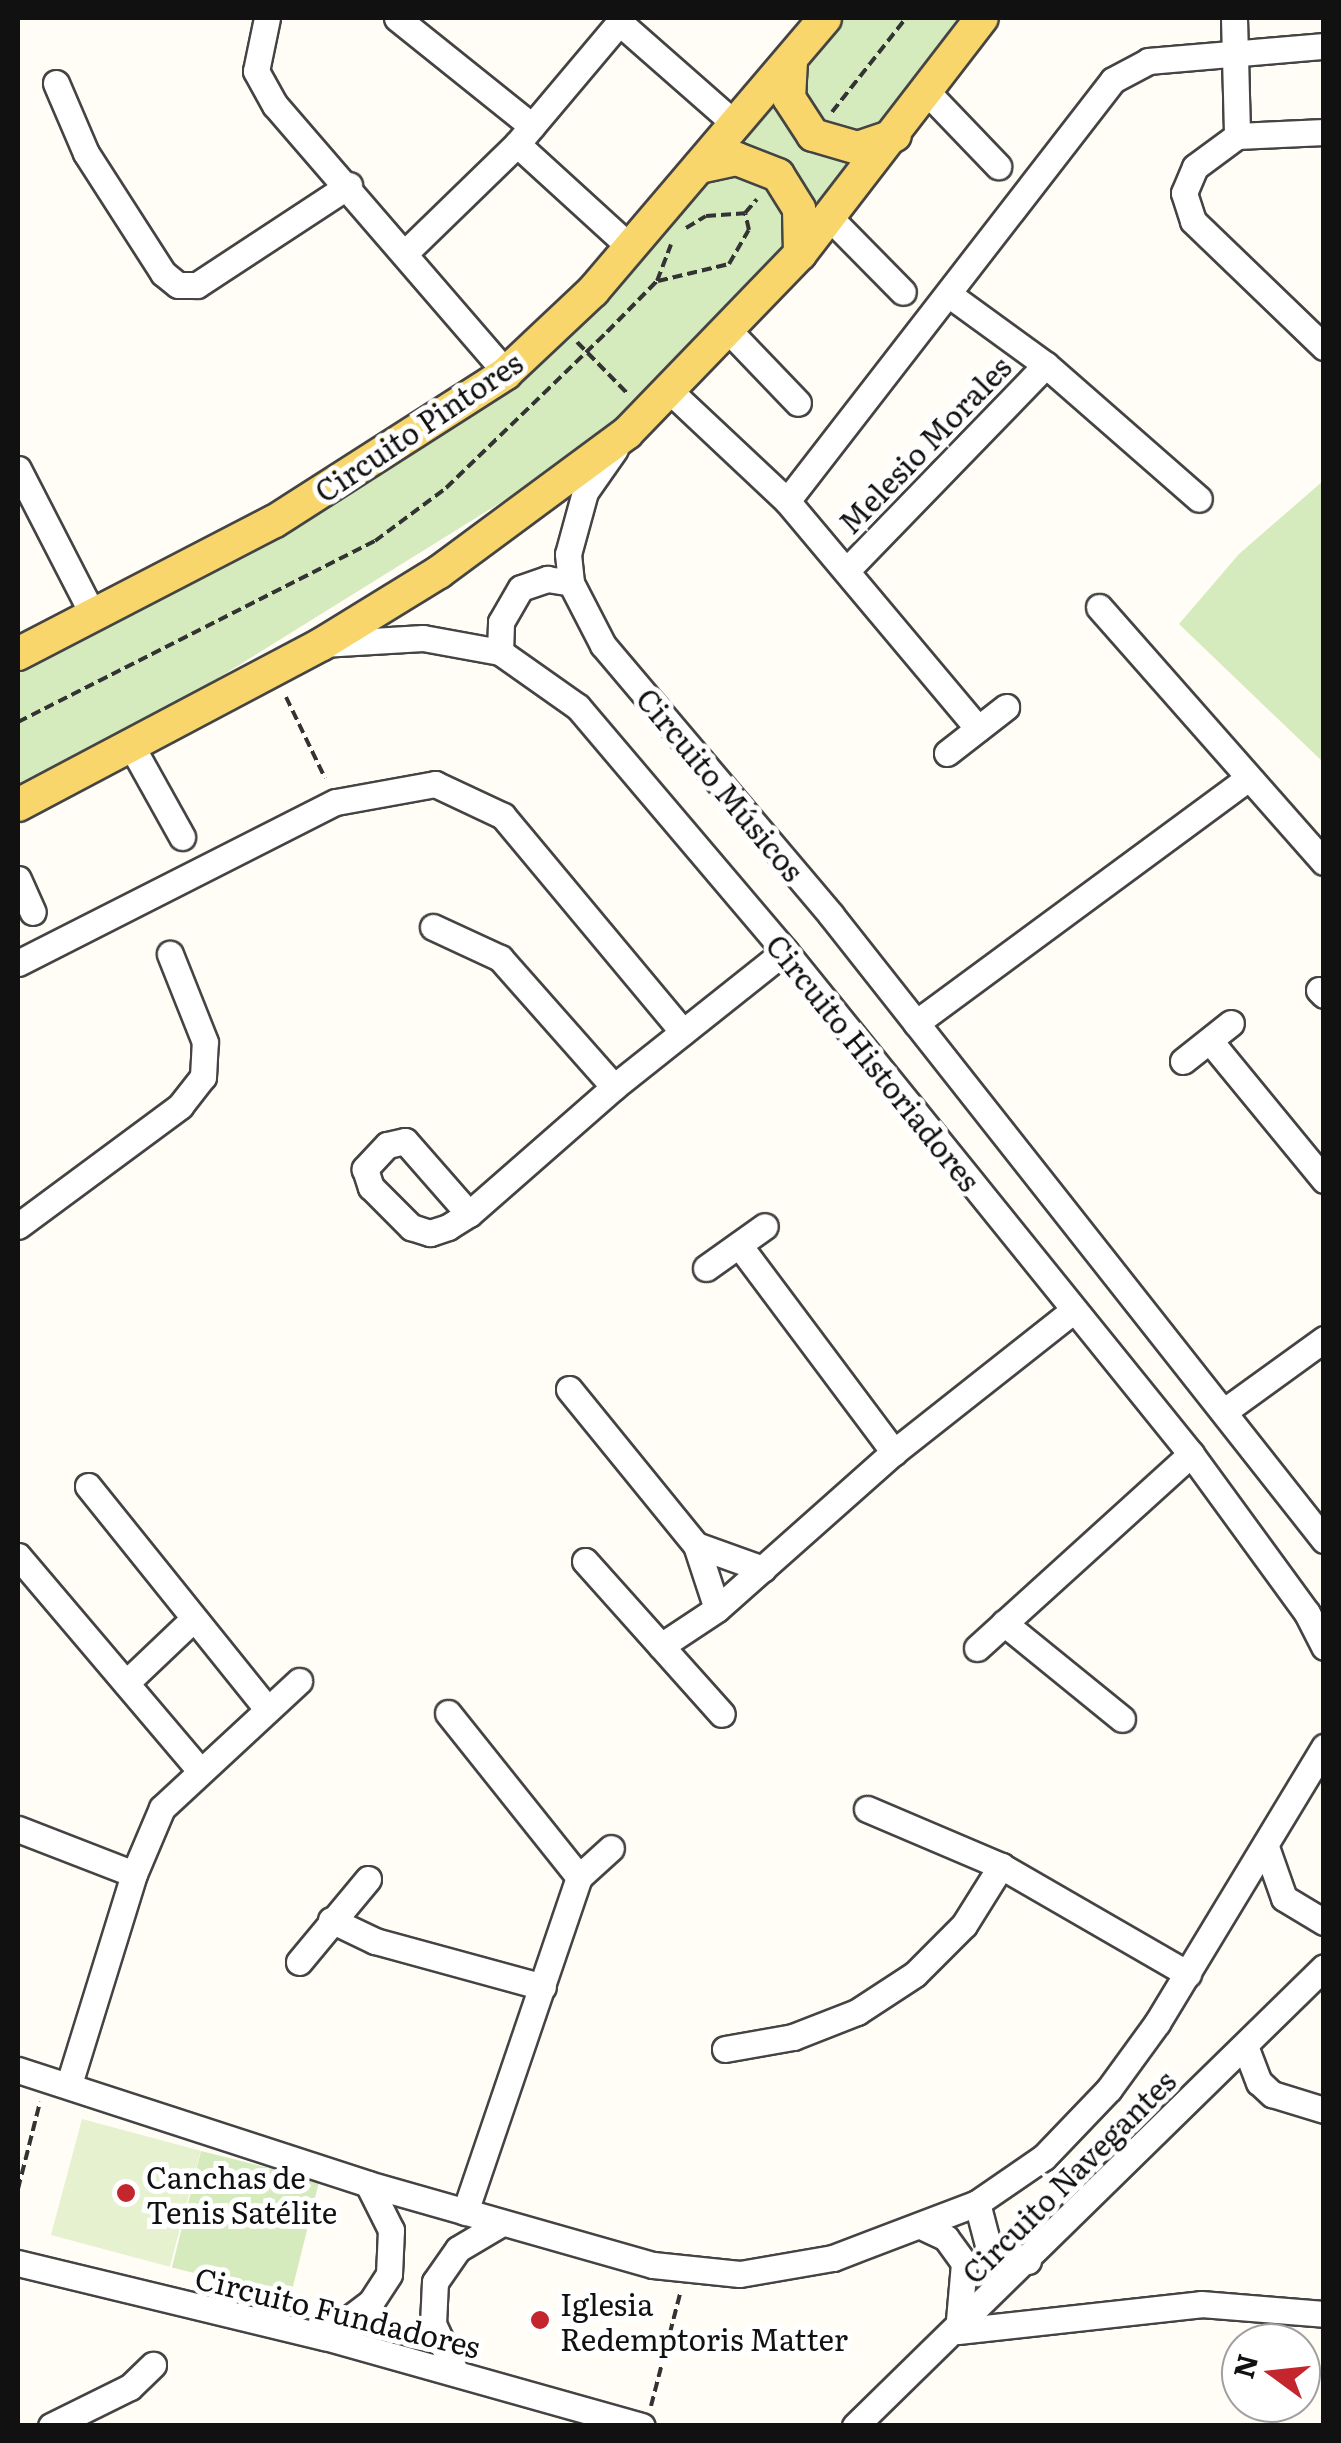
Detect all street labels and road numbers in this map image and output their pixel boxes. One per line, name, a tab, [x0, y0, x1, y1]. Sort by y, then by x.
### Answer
street label: Circuito Pintores	[307, 343, 529, 509]
street label: Melesio Morales	[830, 348, 1018, 540]
street label: Circuito Músicos	[630, 680, 812, 888]
street label: Circuito Historiadores	[760, 927, 988, 1197]
street label: Circuito Navegantes	[954, 2062, 1182, 2290]
street label: Circuito Fundadores	[192, 2258, 484, 2364]

